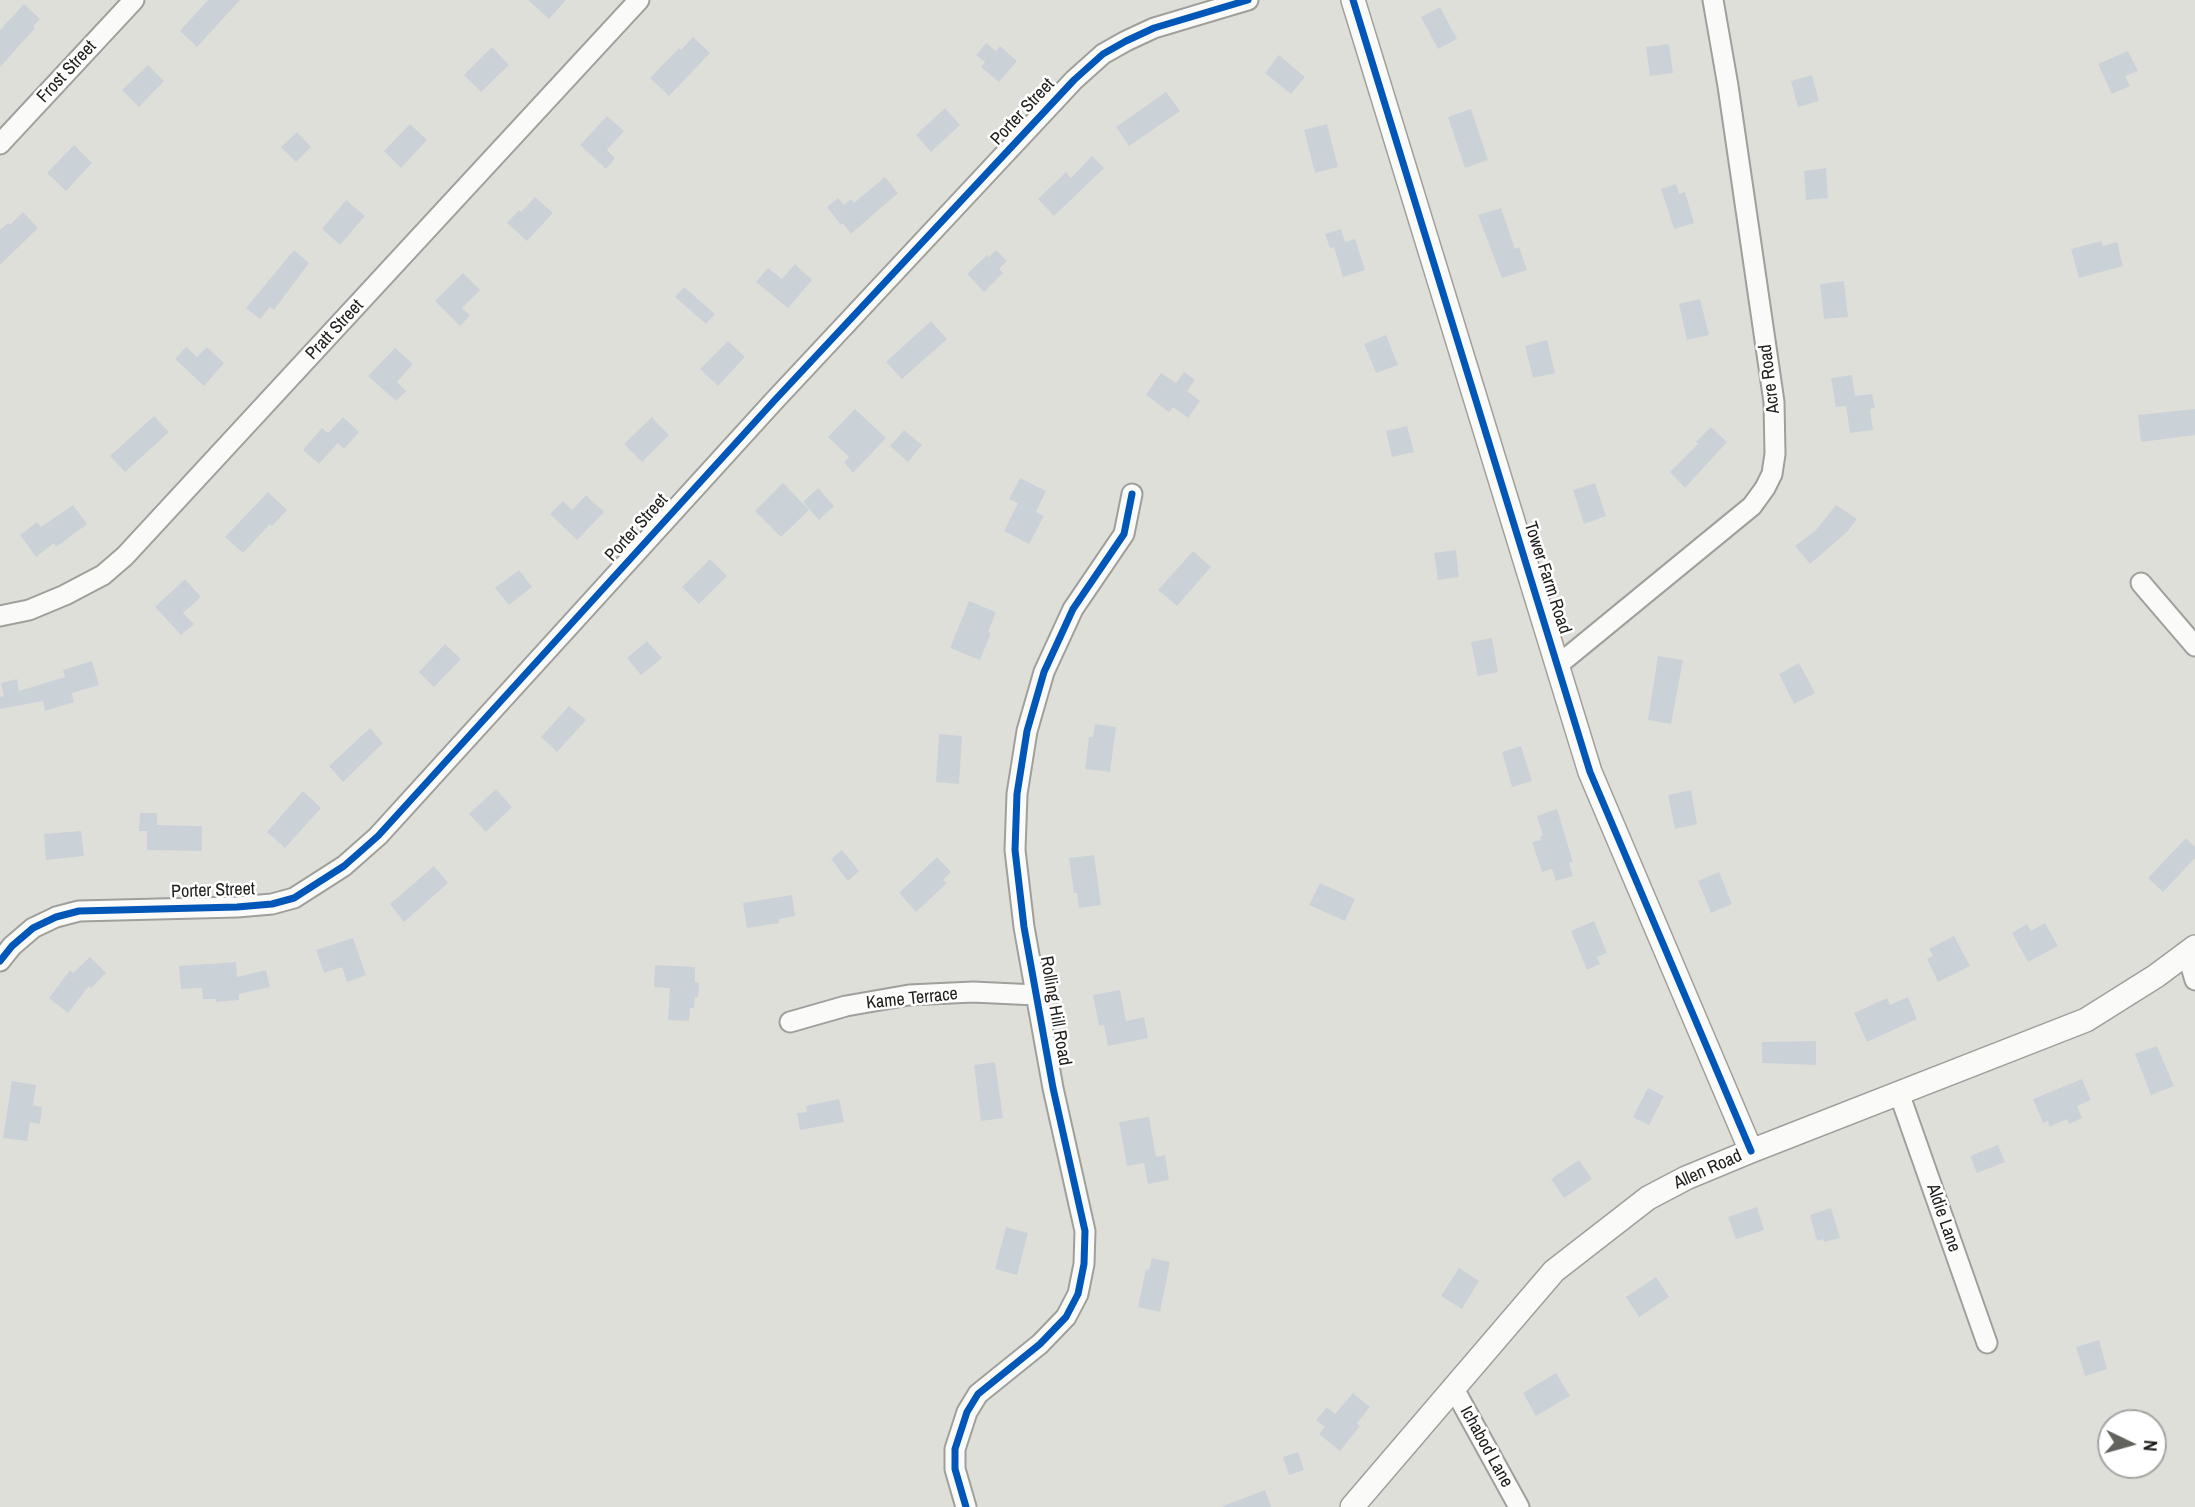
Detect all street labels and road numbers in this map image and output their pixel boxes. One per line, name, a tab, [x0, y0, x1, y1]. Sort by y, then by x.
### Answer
street label: Frost Street	[33, 36, 101, 108]
street label: Porter Street	[987, 74, 1059, 150]
street label: Pratt Street	[302, 295, 368, 365]
street label: Acre Road	[1755, 343, 1785, 415]
street label: Porter Street	[601, 490, 673, 566]
street label: Tower Farm Road	[1519, 519, 1575, 637]
street label: Porter Street	[171, 879, 255, 903]
street label: Rolling Hill Road	[1035, 955, 1075, 1067]
street label: Kame Terrace	[865, 983, 959, 1015]
street label: Allen Road	[1671, 1145, 1745, 1195]
street label: Aldie Lane	[1921, 1181, 1965, 1255]
street label: Ichabod Lane	[1455, 1403, 1517, 1491]

